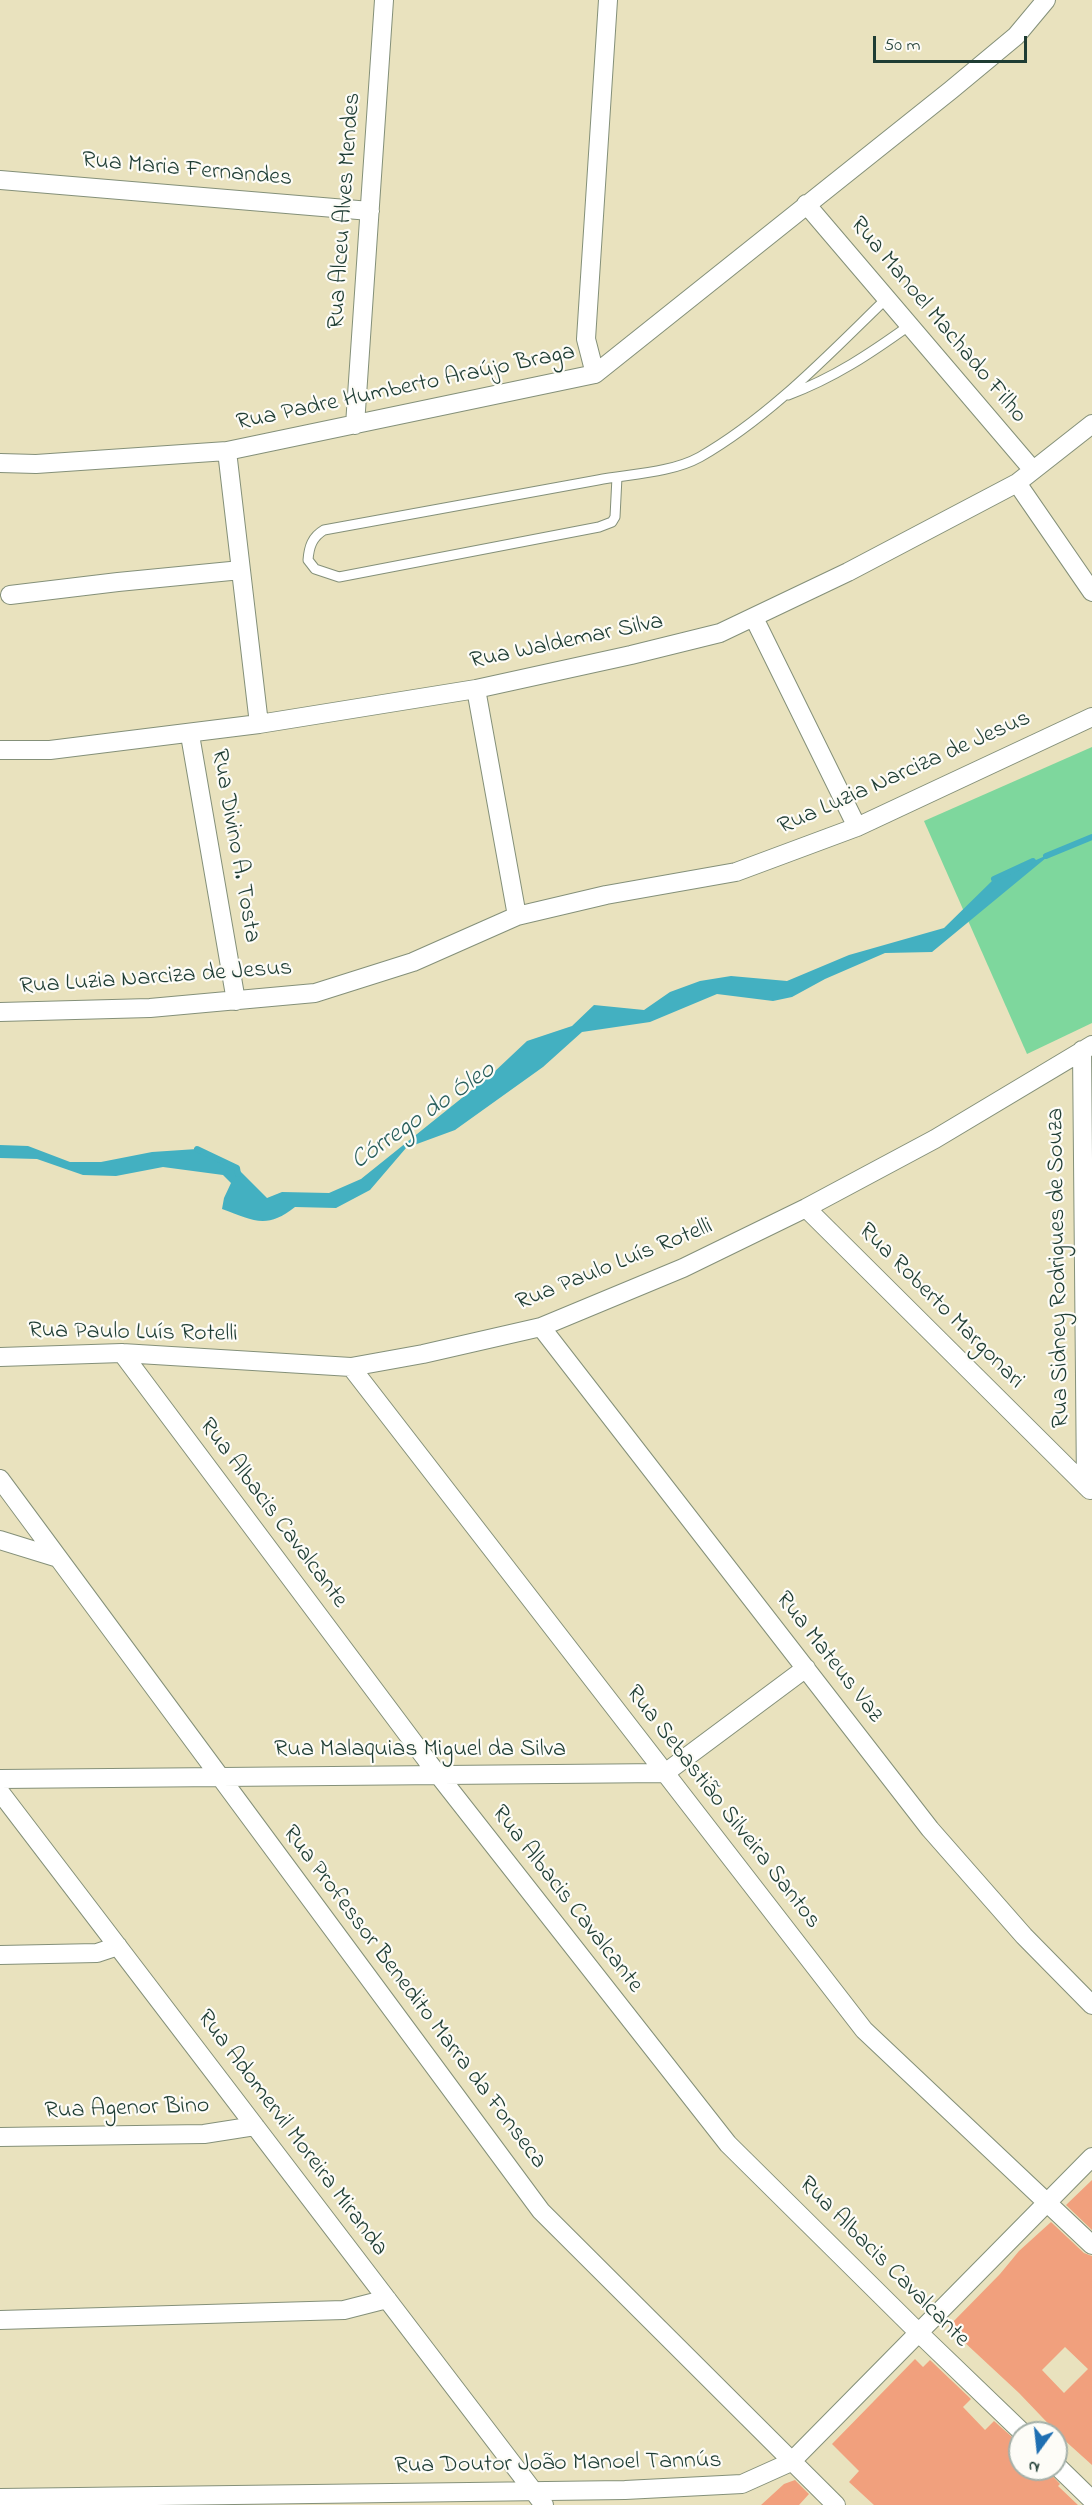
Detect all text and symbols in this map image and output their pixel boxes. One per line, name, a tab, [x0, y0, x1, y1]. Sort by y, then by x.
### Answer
scale bar	[876, 24, 1030, 62]
text: 50 m	[884, 33, 921, 59]
street label: Rua Alceu Alves Mendes	[323, 92, 369, 330]
street label: Rua Maria Fernandes	[81, 147, 293, 195]
street label: Rua Manoel Machado Filho	[842, 212, 1032, 430]
street label: Rua Padre Humberto Araújo Braga	[234, 339, 578, 439]
street label: Rua Waldemar Silva	[468, 608, 666, 678]
street label: Rua Luzia Narciza de Jesus	[774, 705, 1036, 843]
street label: Rua Divino A. Tosta	[203, 747, 265, 945]
street label: Rua Luzia Narciza de Jesus	[19, 955, 293, 1003]
water label: Córrego do Óleo	[346, 1056, 502, 1178]
street label: Rua Sidney Rodrigues de Souza	[1043, 1108, 1077, 1428]
street label: Rua Paulo Luís Rotelli	[512, 1213, 718, 1319]
street label: Rua Roberto Margonari	[851, 1218, 1029, 1396]
street label: Rua Paulo Luís Rotelli	[28, 1318, 238, 1350]
street label: Rua Albacis Cavalcante	[191, 1413, 353, 1615]
street label: Rua Mateus Vaz	[768, 1587, 888, 1729]
street label: Rua Sebastião Silveira Santos	[618, 1681, 826, 1935]
street label: Rua Malaquias Miguel da Silva	[274, 1737, 566, 1765]
street label: Rua Albacis Cavalcante	[484, 1800, 648, 2000]
street label: Rua Professor Benedito Marra da Fonseca	[274, 1821, 552, 2175]
street label: Rua Adomervil Moreira Miranda	[189, 2005, 393, 2263]
street label: Rua Agenor Bino	[44, 2093, 210, 2127]
street label: Rua Albacis Cavalcante	[791, 2171, 975, 2355]
north arrow	[1008, 2421, 1068, 2481]
street label: Rua Doutor João Manoel Tannús	[394, 2448, 722, 2482]
text: N	[1026, 2453, 1042, 2479]

